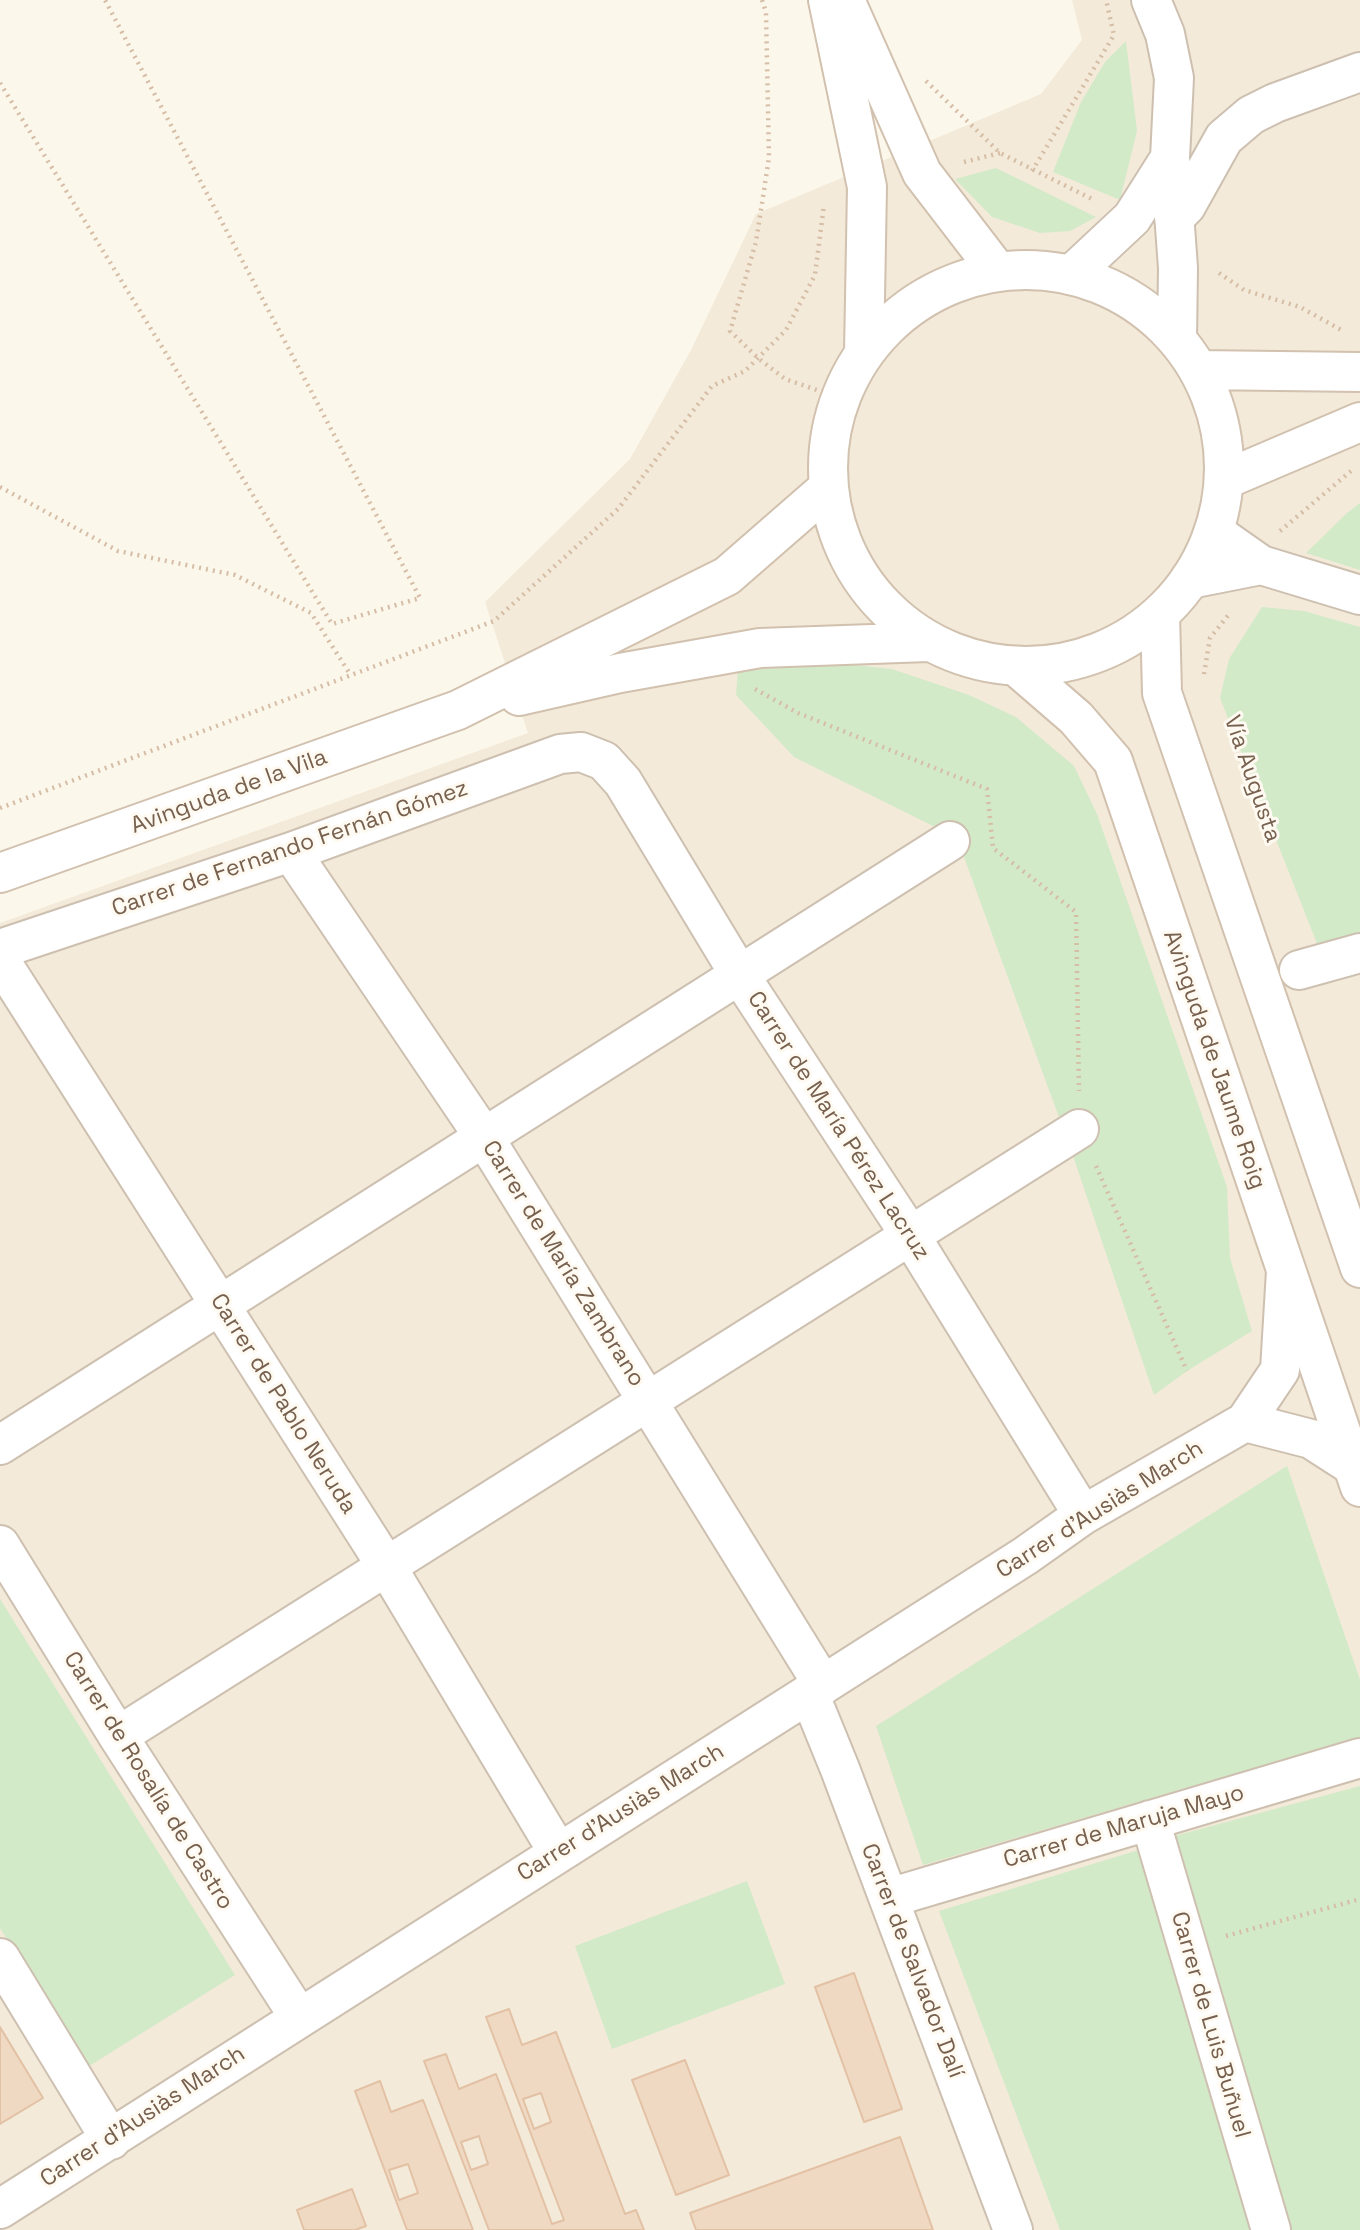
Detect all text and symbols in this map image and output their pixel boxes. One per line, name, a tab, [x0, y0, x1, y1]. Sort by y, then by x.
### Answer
street label: Vía Augusta	[1217, 712, 1287, 846]
street label: Avinguda de la Vila	[127, 744, 331, 840]
street label: Carrer de Fernando Fernán Gómez	[108, 775, 472, 923]
street label: Avinguda de Jaume Roig	[1157, 927, 1271, 1193]
street label: Carrer de María Pérez Lacruz	[741, 987, 935, 1265]
street label: Carrer de María Zambrano	[476, 1136, 650, 1392]
street label: Carrer de Pablo Neruda	[204, 1289, 362, 1519]
street label: Carrer d'Ausiàs March	[992, 1435, 1208, 1585]
street label: Carrer de Rosalía de Castro	[57, 1647, 239, 1915]
street label: Carrer d'Ausiàs March	[513, 1738, 729, 1888]
street label: Carrer de Maruja Mayo	[1000, 1779, 1248, 1875]
street label: Carrer de Salvador Dalí	[855, 1840, 969, 2082]
street label: Carrer de Luis Buñuel	[1164, 1909, 1256, 2141]
street label: Carrer d'Ausiàs March	[36, 2040, 250, 2194]

